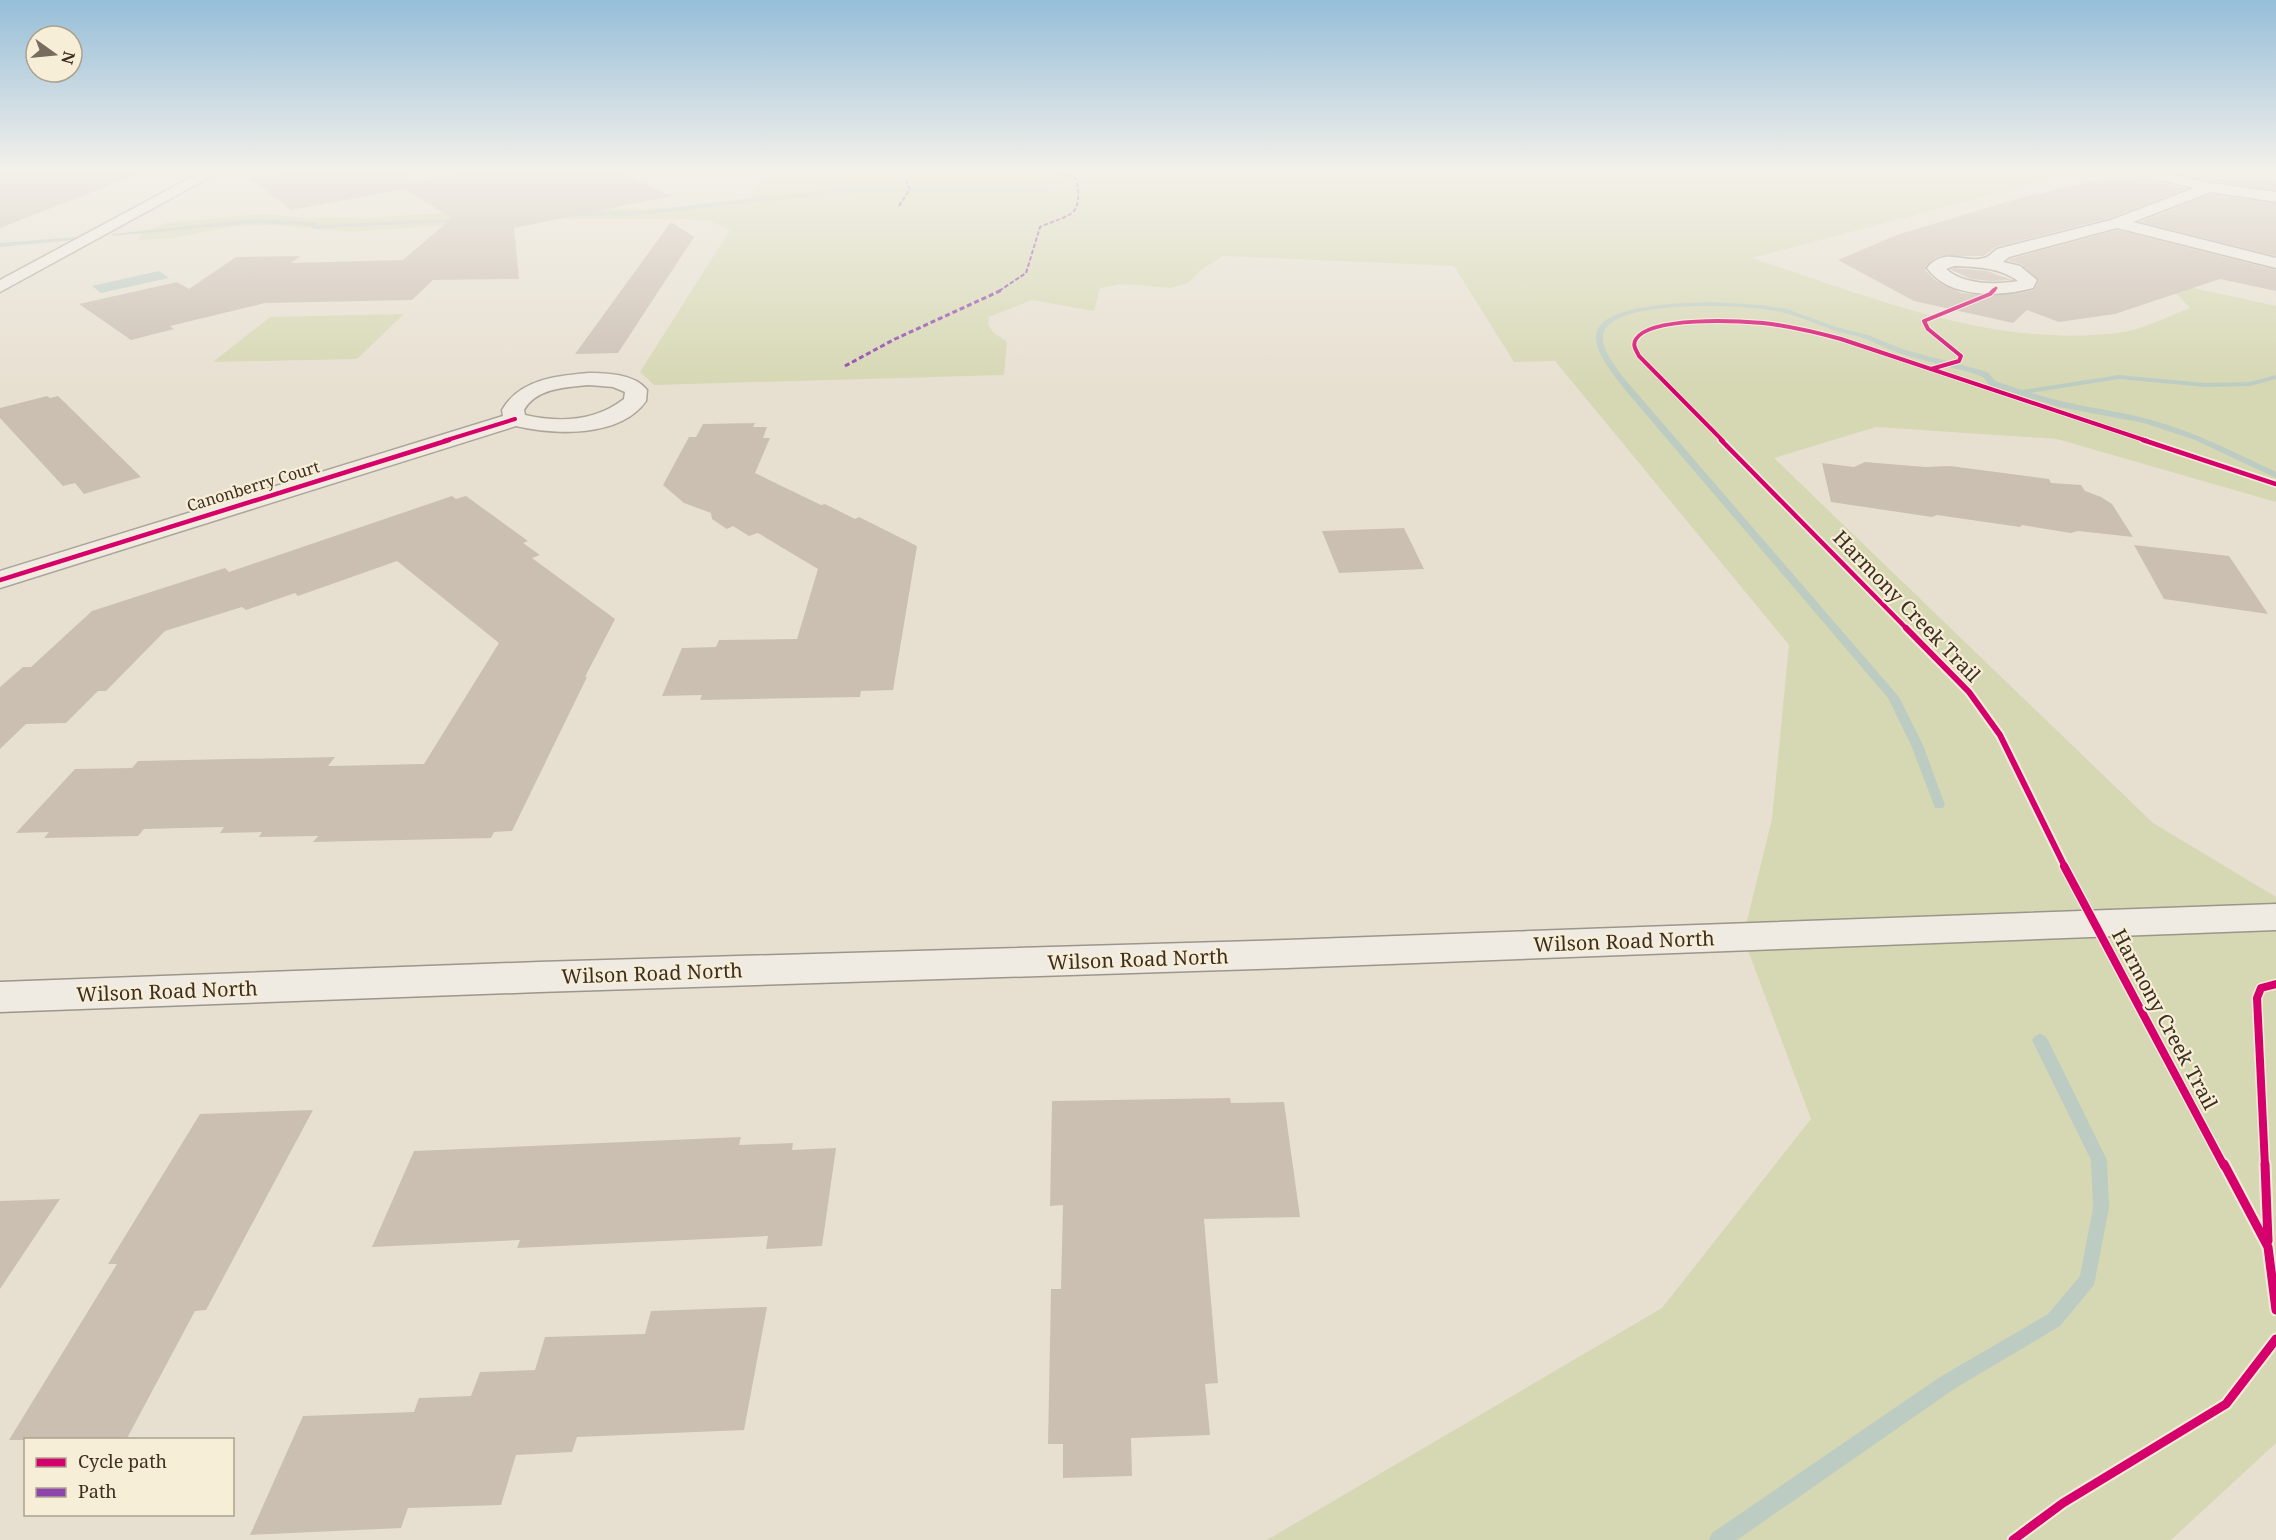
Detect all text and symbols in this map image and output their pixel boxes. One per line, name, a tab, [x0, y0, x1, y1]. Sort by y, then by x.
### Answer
north arrow	[24, 24, 84, 84]
text: N	[56, 49, 81, 67]
street label: Canonberry Court	[184, 455, 322, 517]
street label: Harmony Creek Trail	[1827, 524, 1987, 688]
street label: Wilson Road North	[1533, 924, 1715, 958]
street label: Harmony Creek Trail	[2106, 924, 2224, 1114]
street label: Wilson Road North	[1047, 942, 1229, 976]
street label: Wilson Road North	[561, 956, 743, 990]
street label: Wilson Road North	[76, 974, 258, 1008]
legend	[24, 1438, 234, 1516]
text: Cycle path	[78, 1449, 167, 1473]
text: Path	[78, 1479, 117, 1503]

